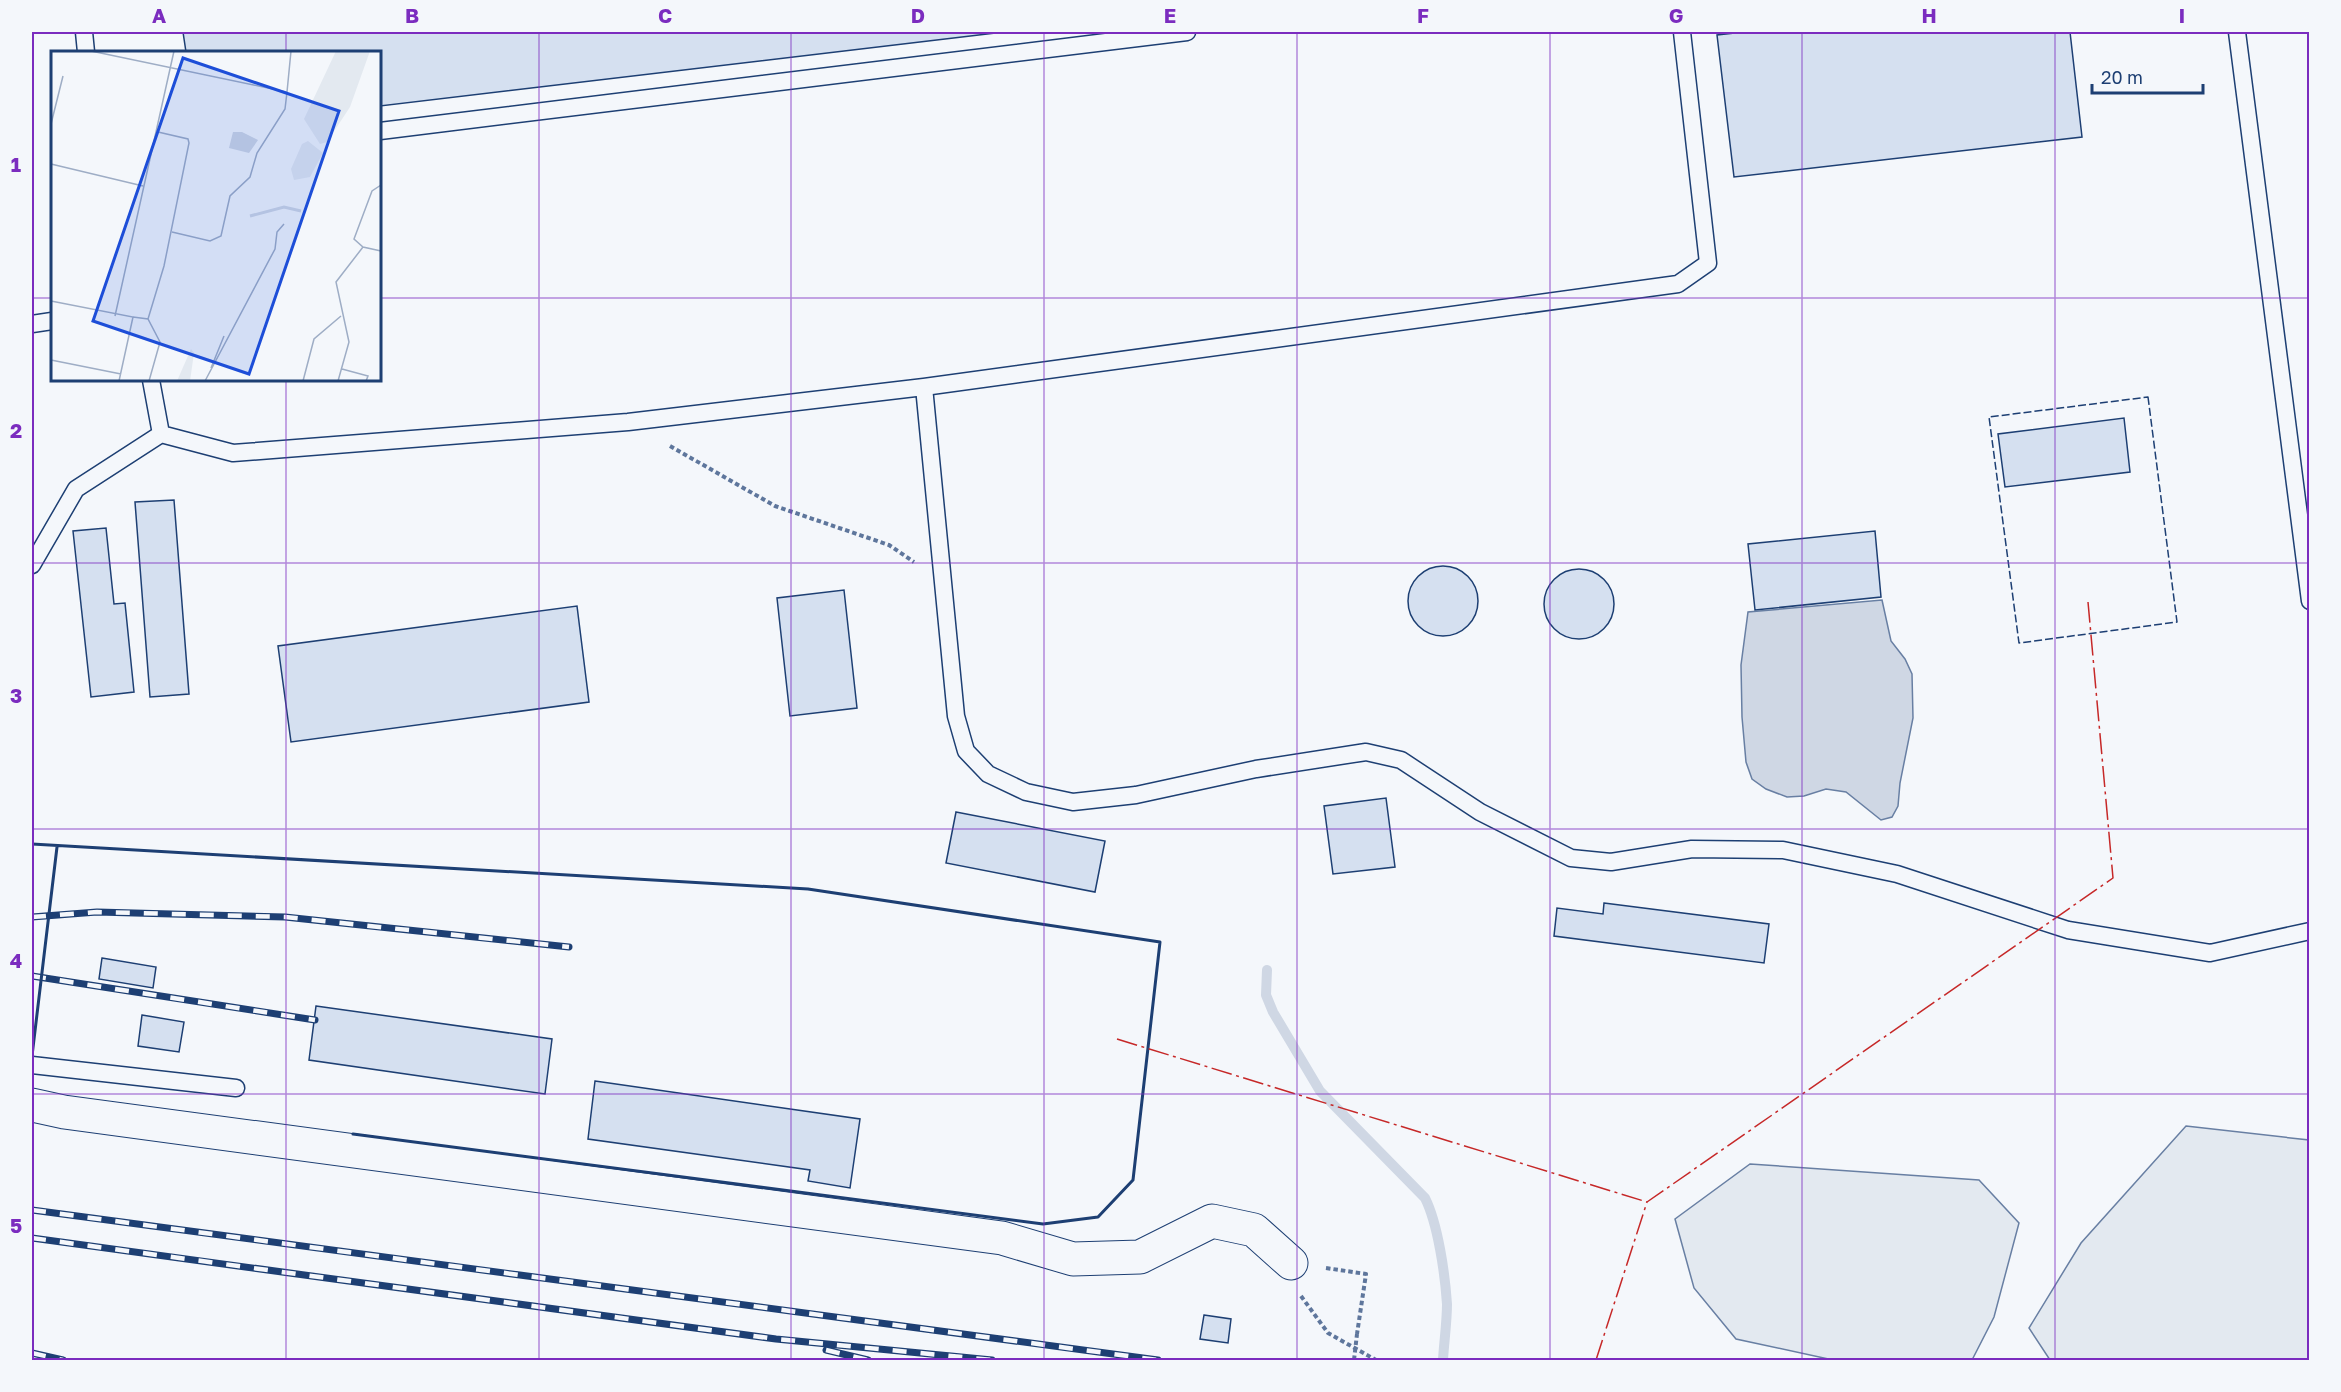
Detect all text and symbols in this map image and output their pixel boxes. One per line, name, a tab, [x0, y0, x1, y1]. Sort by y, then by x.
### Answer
text: A	[152, 3, 166, 27]
text: B	[405, 3, 419, 27]
text: C	[658, 3, 672, 27]
text: D	[911, 3, 925, 27]
text: E	[1164, 3, 1176, 27]
text: F	[1417, 3, 1429, 27]
text: G	[1669, 3, 1683, 27]
text: H	[1921, 3, 1937, 27]
text: I	[2179, 3, 2185, 27]
inset map	[51, 51, 381, 381]
scale bar	[2092, 57, 2203, 95]
text: 20 m	[2101, 66, 2143, 88]
text: 1	[11, 152, 21, 176]
text: 2	[10, 418, 22, 442]
text: 3	[10, 683, 22, 707]
text: 4	[10, 948, 22, 972]
text: 5	[10, 1213, 22, 1237]

